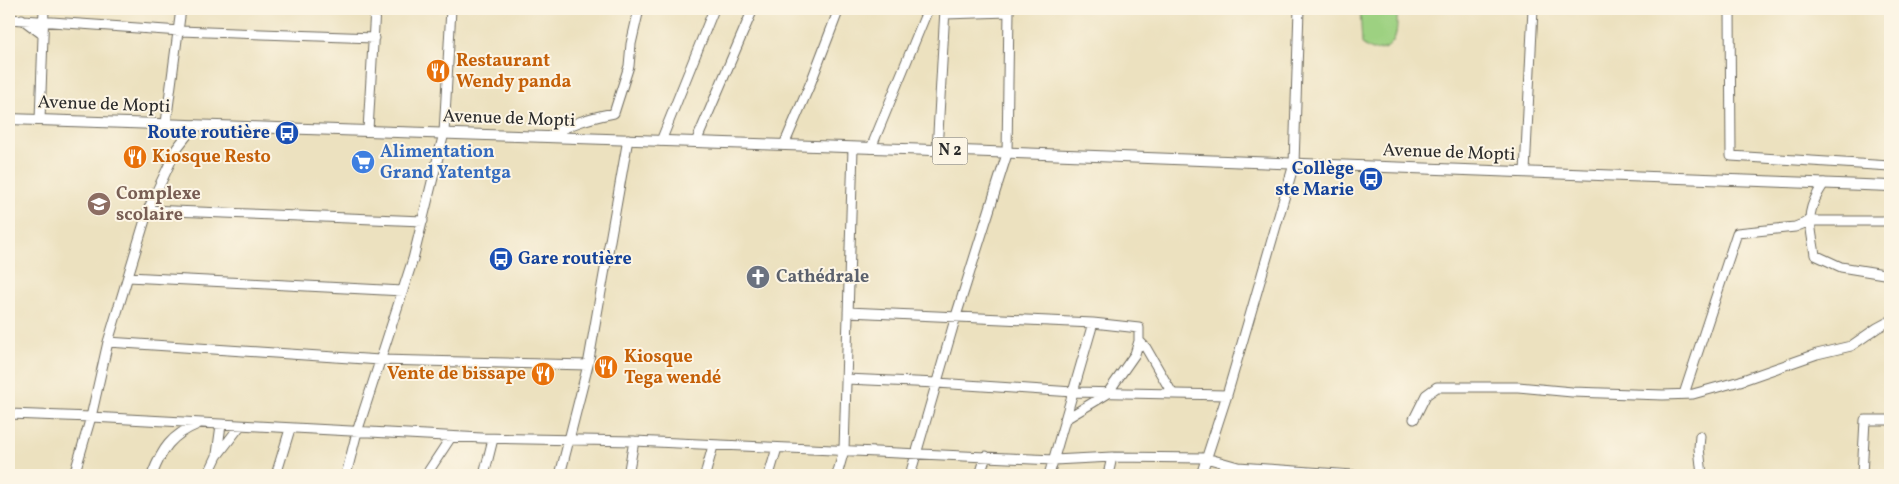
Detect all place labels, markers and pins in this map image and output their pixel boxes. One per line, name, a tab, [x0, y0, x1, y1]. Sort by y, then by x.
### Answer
place label: Restaurant Wendy panda	[456, 49, 571, 95]
restaurant icon: Restaurant Wendy panda	[425, 58, 451, 84]
bus stop icon: Route routière	[274, 120, 300, 146]
place label: Route routière	[147, 121, 270, 146]
place label: Alimentation Grand Yatentga	[380, 140, 511, 186]
restaurant icon: Kiosque Resto	[122, 144, 148, 170]
place label: Kiosque Resto	[152, 145, 271, 170]
supermarket icon: Alimentation Grand Yatentga	[350, 149, 376, 175]
place label: Collège ste Marie	[1275, 157, 1354, 203]
bus stop icon: Collège ste Marie	[1358, 166, 1384, 192]
place label: Complexe scolaire	[116, 182, 201, 228]
school or university icon: Complexe scolaire	[86, 191, 112, 217]
bus stop icon: Gare routière	[488, 246, 514, 272]
place label: Gare routière	[518, 247, 632, 272]
church icon: Cathédrale	[745, 264, 771, 290]
place label: Cathédrale	[776, 265, 869, 290]
place label: Kiosque Tega wendé	[624, 345, 721, 391]
restaurant icon: Kiosque Tega wendé	[593, 354, 619, 380]
restaurant icon: Vente de bissape	[530, 361, 556, 387]
place label: Vente de bissape	[387, 362, 526, 387]

